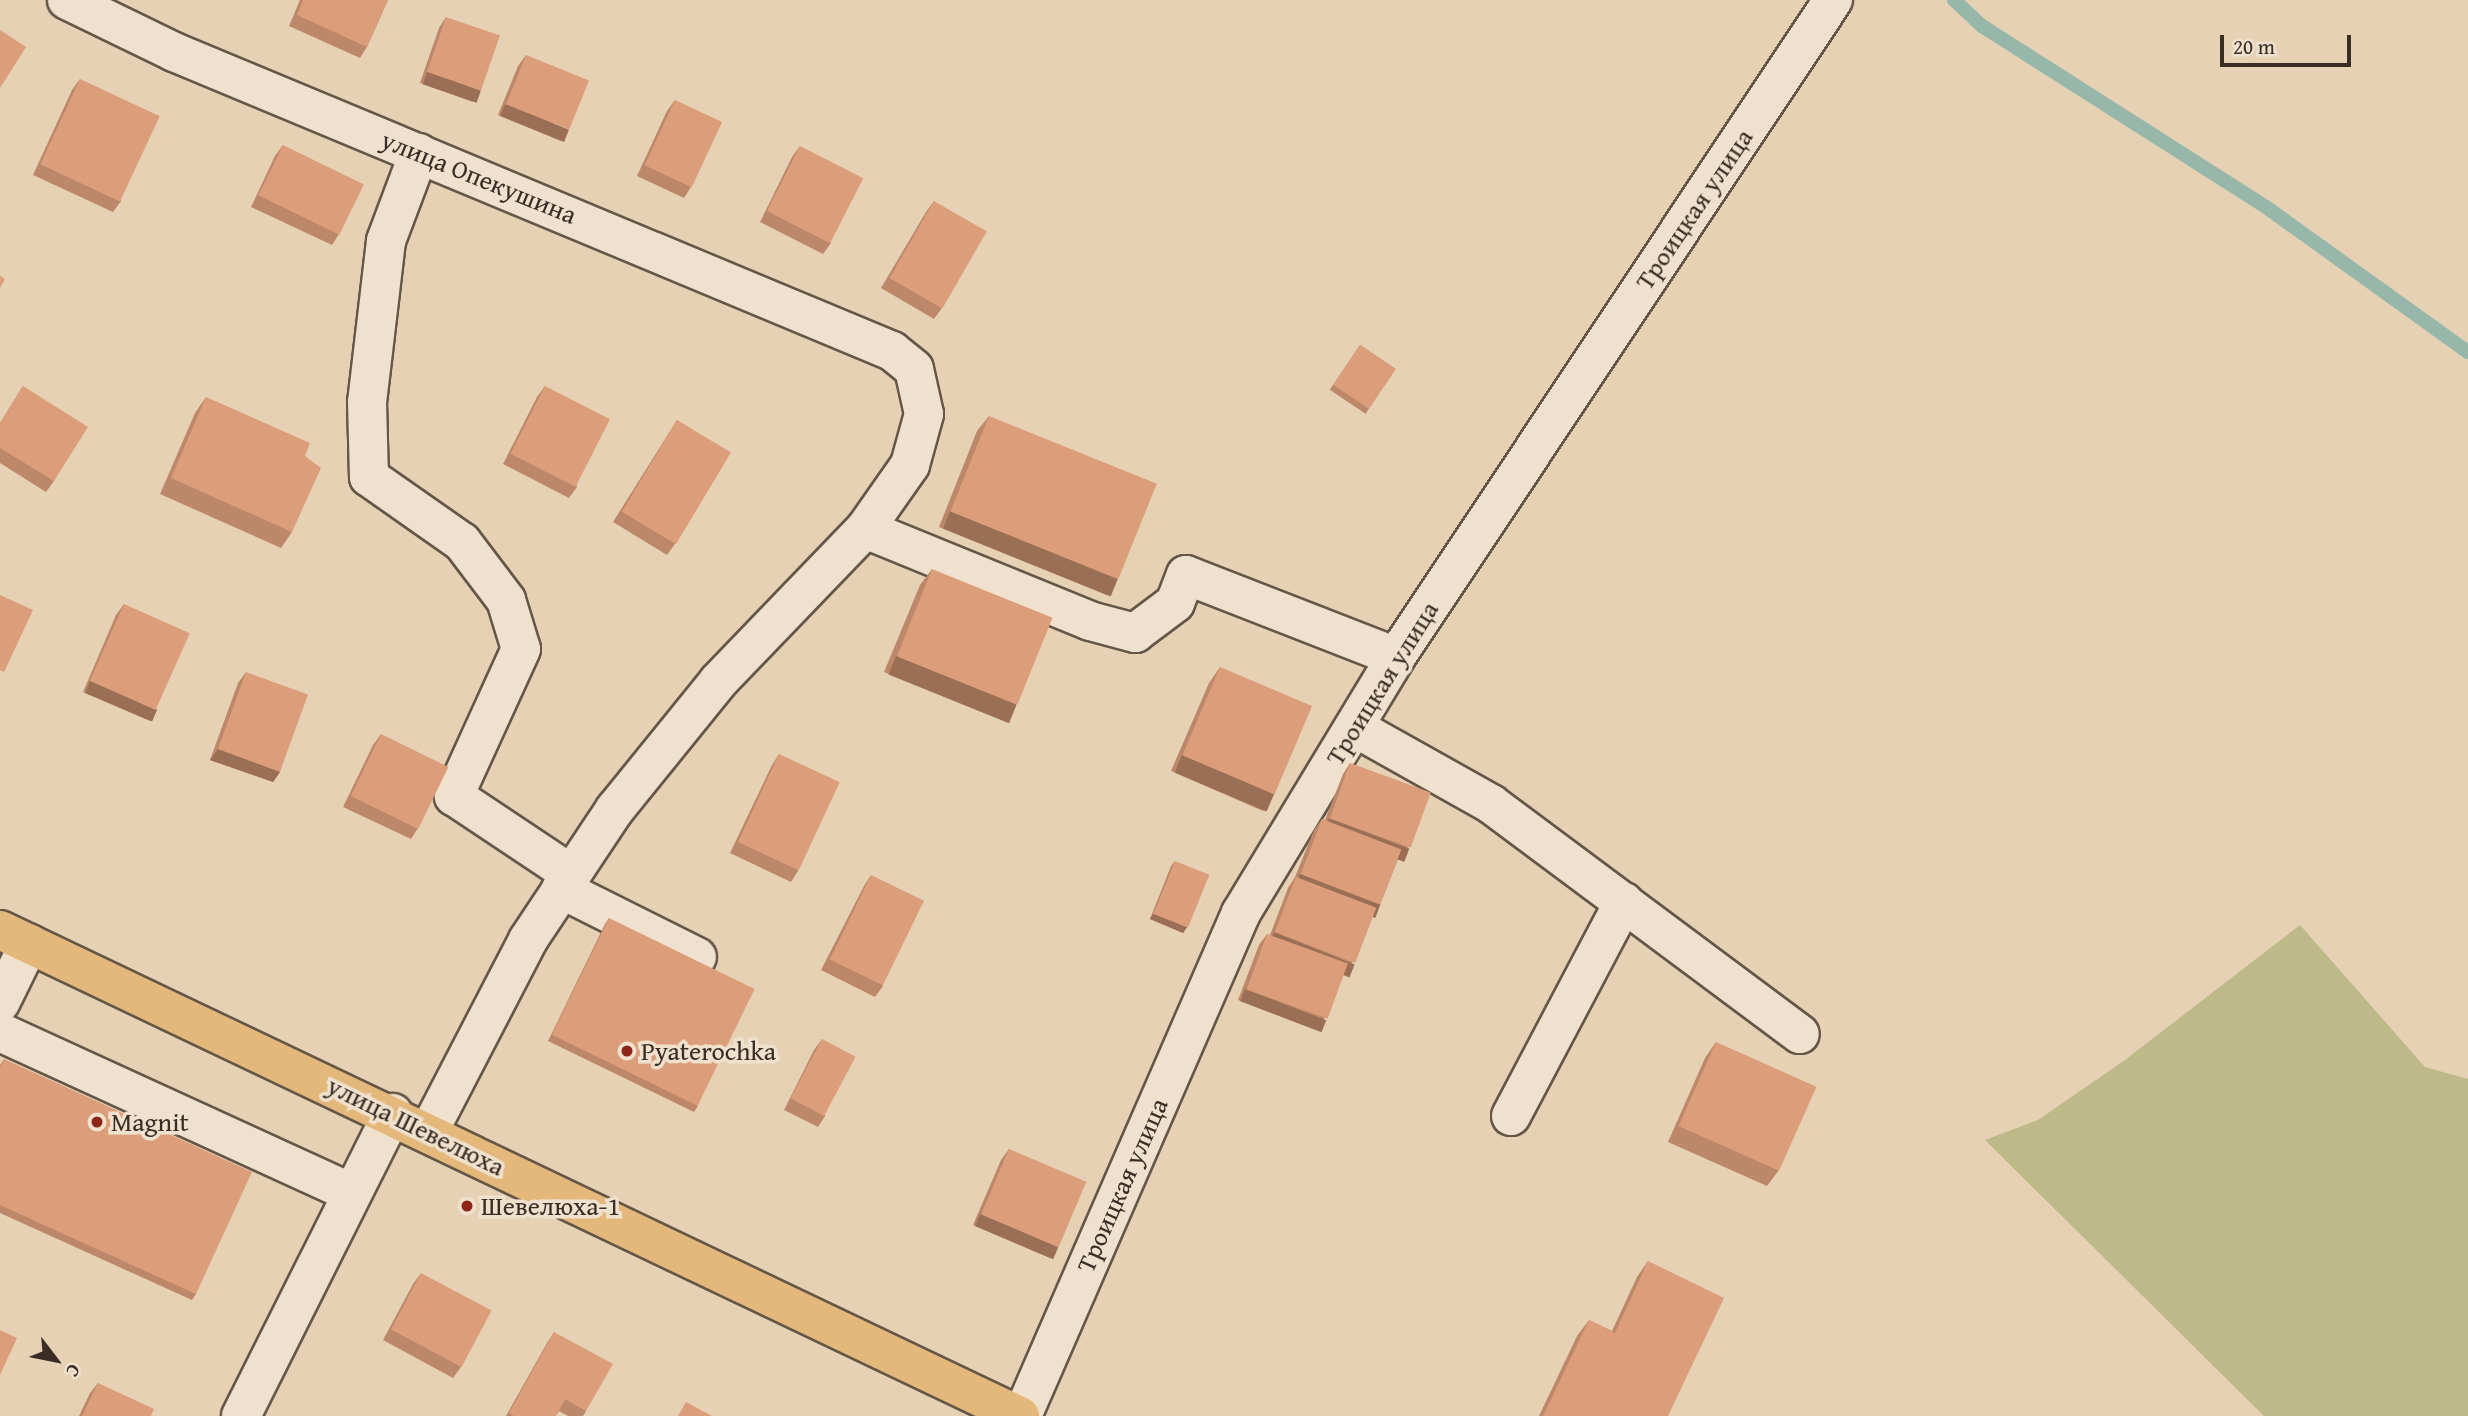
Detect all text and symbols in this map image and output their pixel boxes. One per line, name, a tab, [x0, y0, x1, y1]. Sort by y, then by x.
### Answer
scale bar	[2223, 21, 2354, 65]
text: 20 m	[2233, 31, 2275, 62]
street label: Троицкая улица	[1629, 123, 1759, 295]
street label: улица Опекушина	[377, 124, 581, 230]
street label: Троицкая улица	[1319, 595, 1445, 771]
place label: Pyaterochka	[641, 1035, 776, 1067]
marker: Pyaterochka	[619, 1043, 635, 1059]
street label: улица Шевелюха	[322, 1070, 510, 1182]
street label: Троицкая улица	[1070, 1093, 1174, 1277]
place label: Magnit	[111, 1106, 189, 1138]
marker: Magnit	[89, 1114, 105, 1130]
place label: Шевелюха-1	[481, 1190, 620, 1222]
marker: Шевелюха-1	[459, 1198, 475, 1214]
north arrow	[21, 1325, 91, 1395]
text: С	[59, 1359, 89, 1383]

